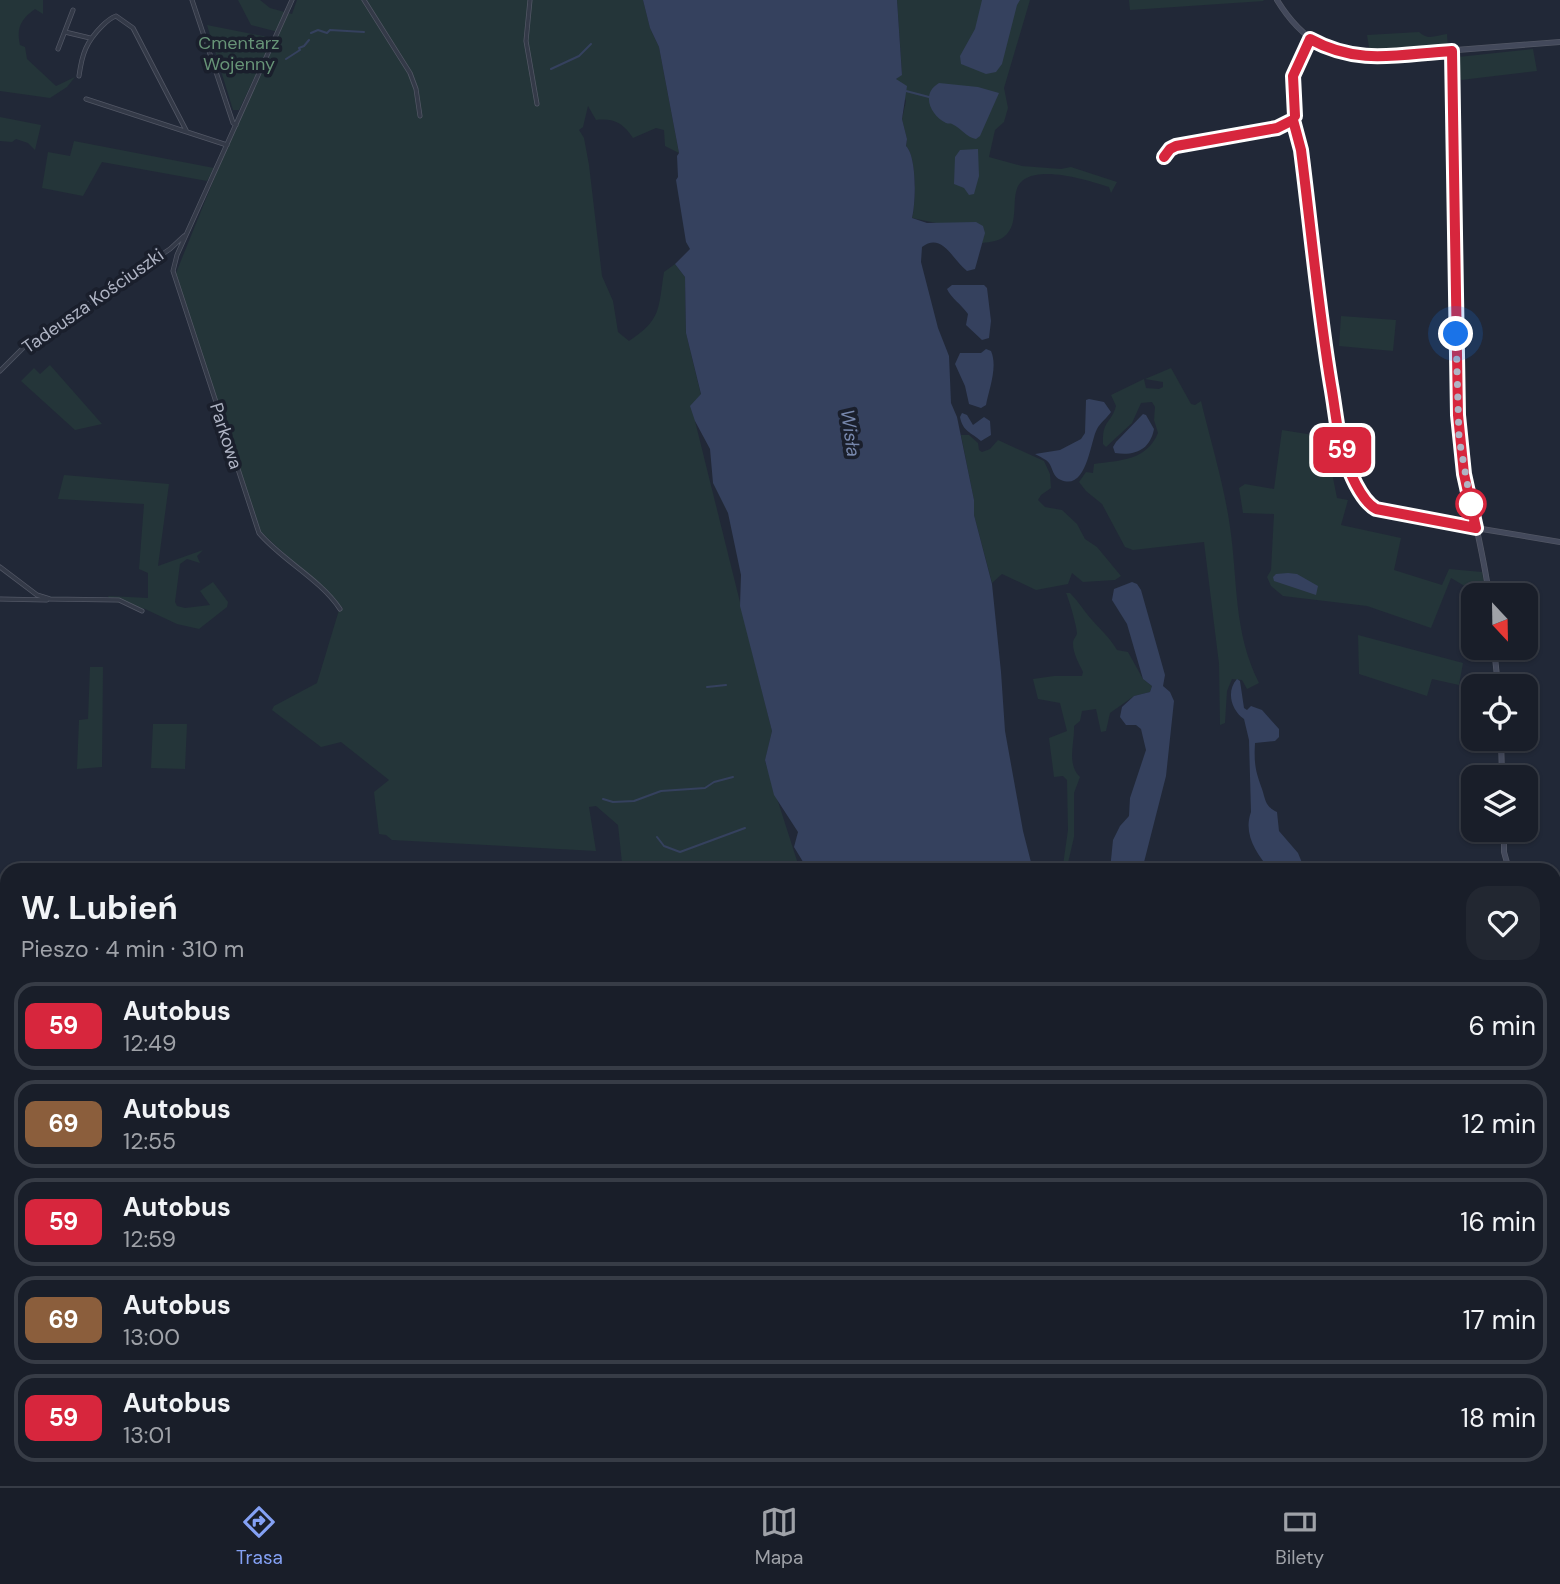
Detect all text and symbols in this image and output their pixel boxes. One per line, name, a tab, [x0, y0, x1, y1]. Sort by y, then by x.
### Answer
park label: Cmentarz Wojenny	[198, 31, 280, 76]
street label: Tadeusza Kościuszki	[18, 243, 168, 359]
your location	[1438, 316, 1473, 351]
street label: Parkowa	[204, 400, 248, 472]
water label: Wisła	[835, 408, 866, 458]
line badge: 59	[1310, 427, 1374, 473]
text: 59	[1327, 434, 1357, 465]
unlabelled marker	[1456, 489, 1486, 519]
north arrow	[1461, 583, 1538, 660]
map controls	[1461, 583, 1538, 842]
button: locate	[1461, 674, 1538, 751]
button: layers	[1461, 765, 1538, 842]
text: W. Lubień	[21, 886, 178, 929]
button: heart	[1466, 886, 1540, 960]
text: Pieszo · 4 min · 310 m	[21, 934, 244, 964]
text: Autobus	[123, 994, 231, 1028]
text: 6 min	[1468, 1009, 1536, 1043]
text: 59	[49, 1010, 78, 1041]
text: 12:49	[123, 1028, 176, 1058]
text: Autobus	[123, 1092, 231, 1126]
text: 12 min	[1462, 1107, 1536, 1141]
text: 69	[49, 1108, 78, 1139]
text: 12:55	[123, 1126, 176, 1156]
text: Autobus	[123, 1190, 231, 1224]
text: 16 min	[1460, 1205, 1536, 1239]
text: 59	[49, 1206, 78, 1237]
text: 12:59	[123, 1224, 176, 1254]
text: Autobus	[123, 1288, 231, 1322]
text: 17 min	[1463, 1303, 1536, 1337]
text: 69	[49, 1304, 78, 1335]
text: 13:00	[123, 1322, 180, 1352]
text: Autobus	[123, 1386, 231, 1420]
text: 18 min	[1461, 1401, 1536, 1435]
text: 59	[49, 1402, 78, 1433]
text: 13:01	[123, 1420, 171, 1450]
tab: Trasa	[236, 1503, 283, 1570]
tab: Mapa	[755, 1503, 803, 1570]
tab: Bilety	[1275, 1503, 1324, 1570]

